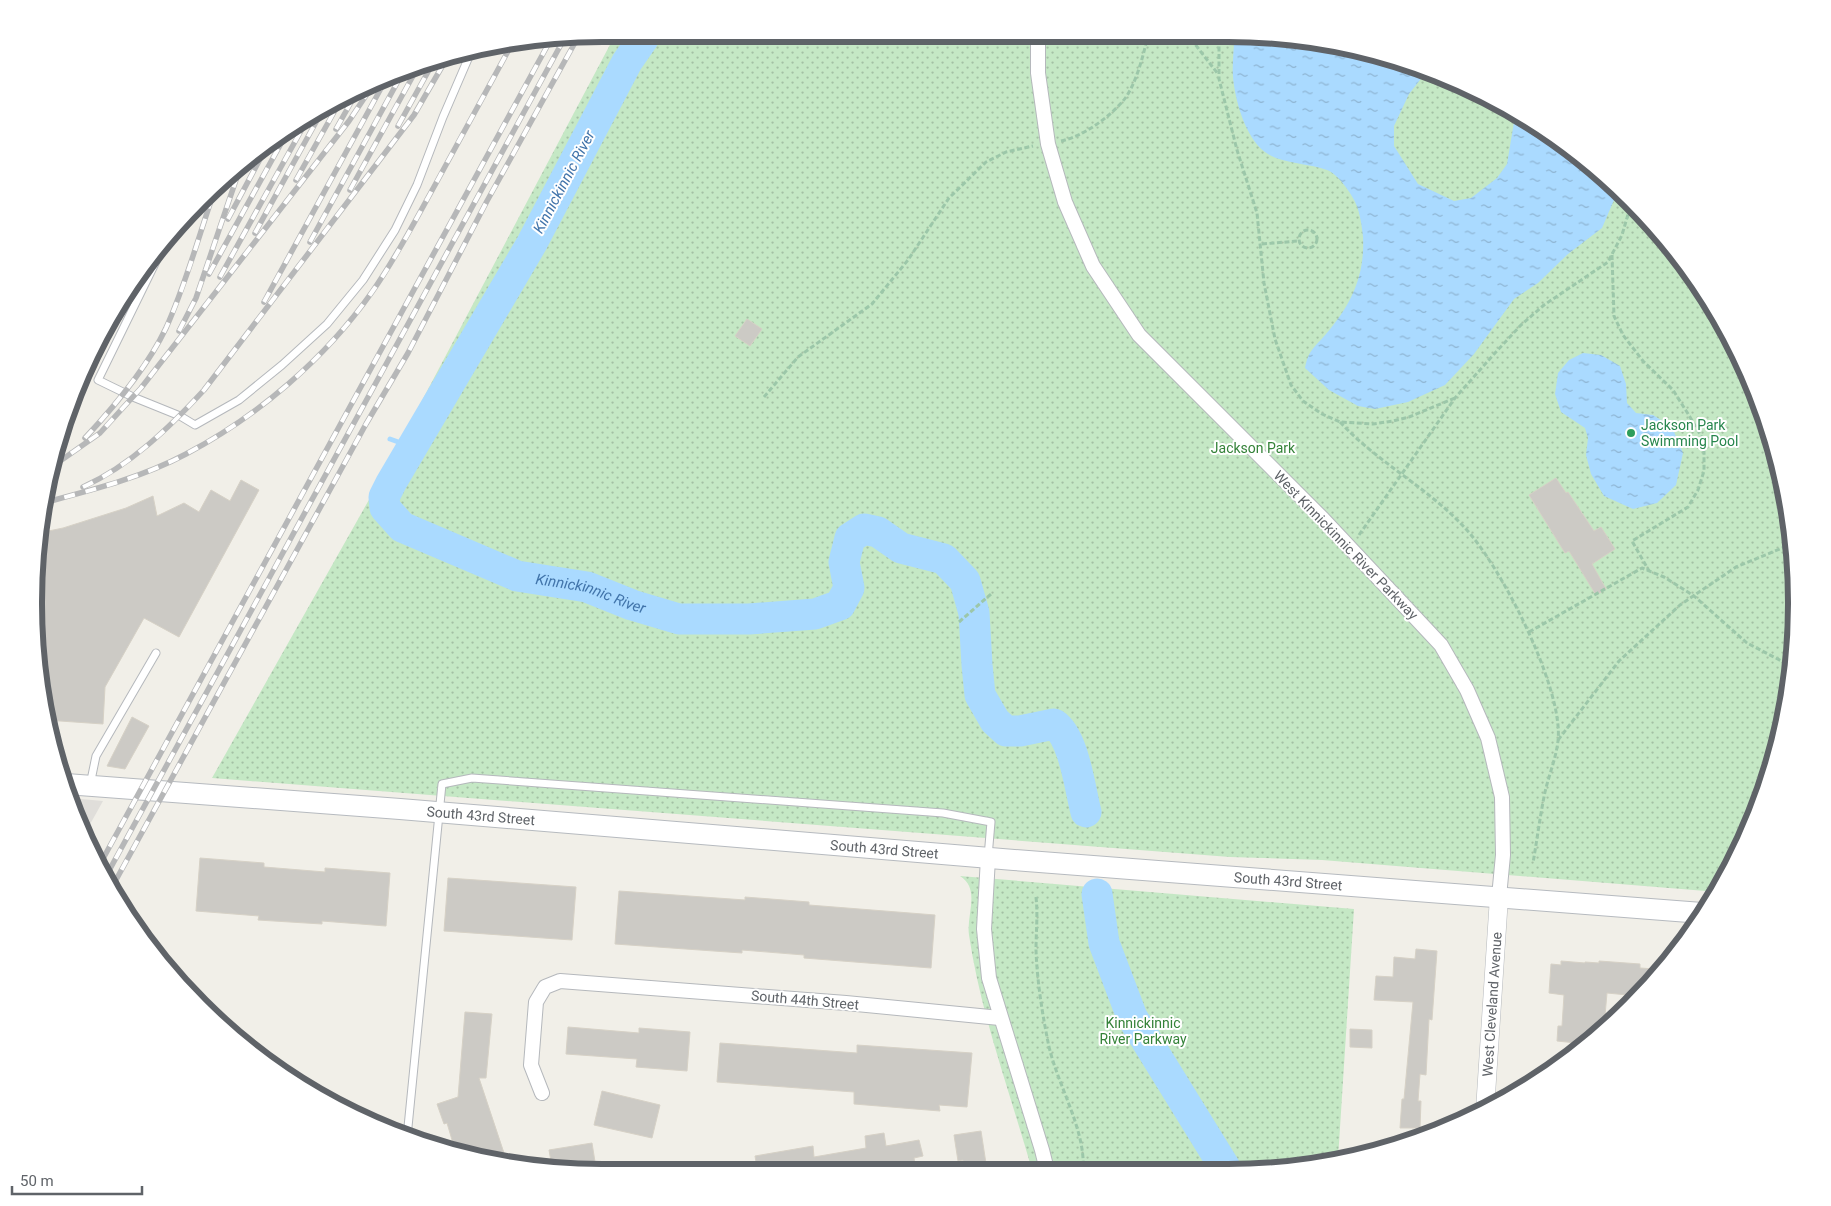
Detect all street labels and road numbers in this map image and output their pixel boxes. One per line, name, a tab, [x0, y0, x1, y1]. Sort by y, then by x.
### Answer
street label: West Kinnickinnic River Parkway	[1271, 467, 1422, 623]
street label: South 43rd Street	[426, 803, 536, 828]
street label: South 43rd Street	[830, 837, 940, 862]
street label: South 43rd Street	[1233, 869, 1343, 893]
street label: West Cleveland Avenue	[1479, 931, 1505, 1077]
street label: South 44th Street	[750, 987, 860, 1013]

